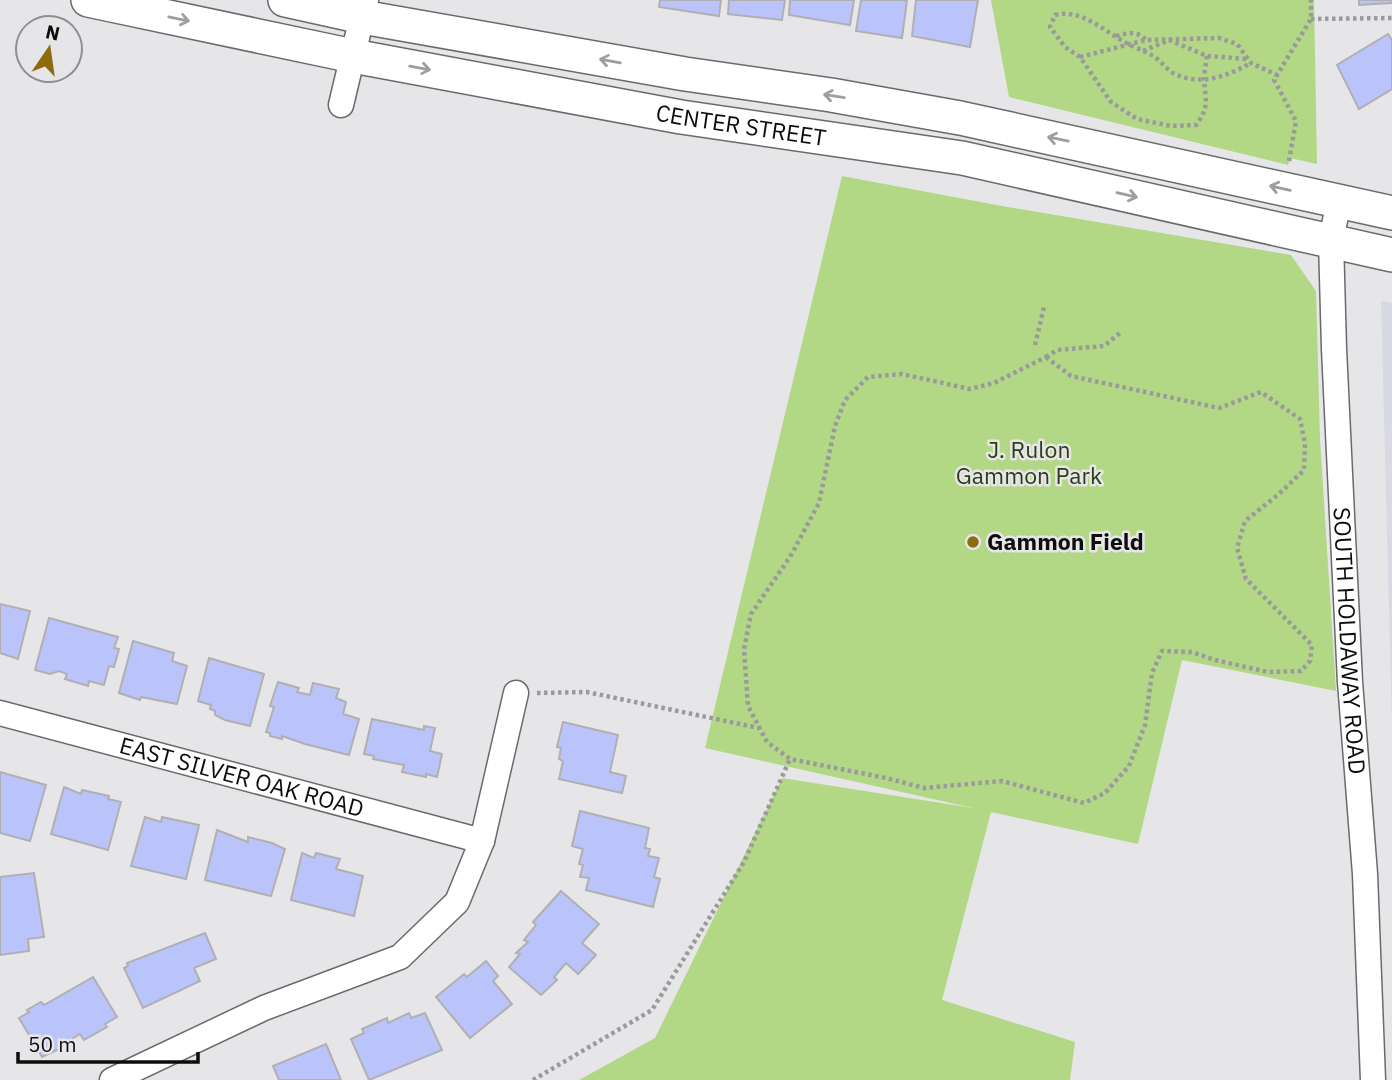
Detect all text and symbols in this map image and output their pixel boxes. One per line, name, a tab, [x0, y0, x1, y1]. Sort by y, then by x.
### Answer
one-way arrow	[167, 13, 190, 27]
north arrow	[14, 14, 84, 84]
text: N	[43, 19, 62, 46]
one-way arrow	[599, 54, 622, 67]
one-way arrow	[408, 62, 431, 76]
one-way arrow	[823, 89, 846, 102]
street label: CENTER STREET	[654, 97, 828, 152]
one-way arrow	[1047, 132, 1070, 146]
one-way arrow	[1269, 181, 1292, 195]
one-way arrow	[1115, 188, 1138, 202]
park label: J. Rulon Gammon Park	[956, 434, 1102, 490]
street label: SOUTH HOLDAWAY ROAD	[1328, 506, 1373, 775]
place label: Gammon Field	[987, 526, 1144, 556]
marker: Gammon Field	[965, 534, 981, 550]
street label: EAST SILVER OAK ROAD	[116, 729, 367, 823]
scale bar	[18, 1020, 198, 1064]
text: 50 m	[28, 1030, 77, 1058]

